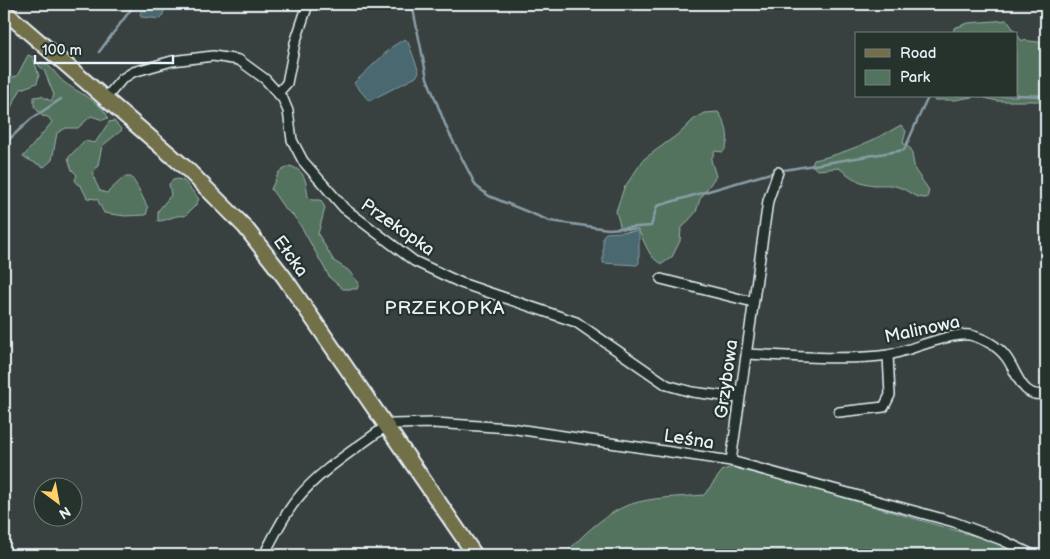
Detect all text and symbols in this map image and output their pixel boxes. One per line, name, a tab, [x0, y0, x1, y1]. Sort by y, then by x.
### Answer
scale bar	[35, 32, 172, 64]
legend	[855, 32, 1018, 98]
text: 100 m	[42, 41, 82, 60]
text: Road	[900, 44, 936, 63]
text: Park	[900, 68, 931, 87]
street label: Przekopka	[357, 194, 439, 260]
street label: Ełcka	[269, 232, 313, 281]
district label: PRZEKOPKA	[385, 297, 505, 320]
street label: Malinowa	[883, 311, 962, 348]
street label: Grzybowa	[711, 338, 742, 420]
street label: Leśna	[662, 425, 716, 454]
north arrow	[32, 476, 82, 526]
text: N	[56, 503, 74, 523]

